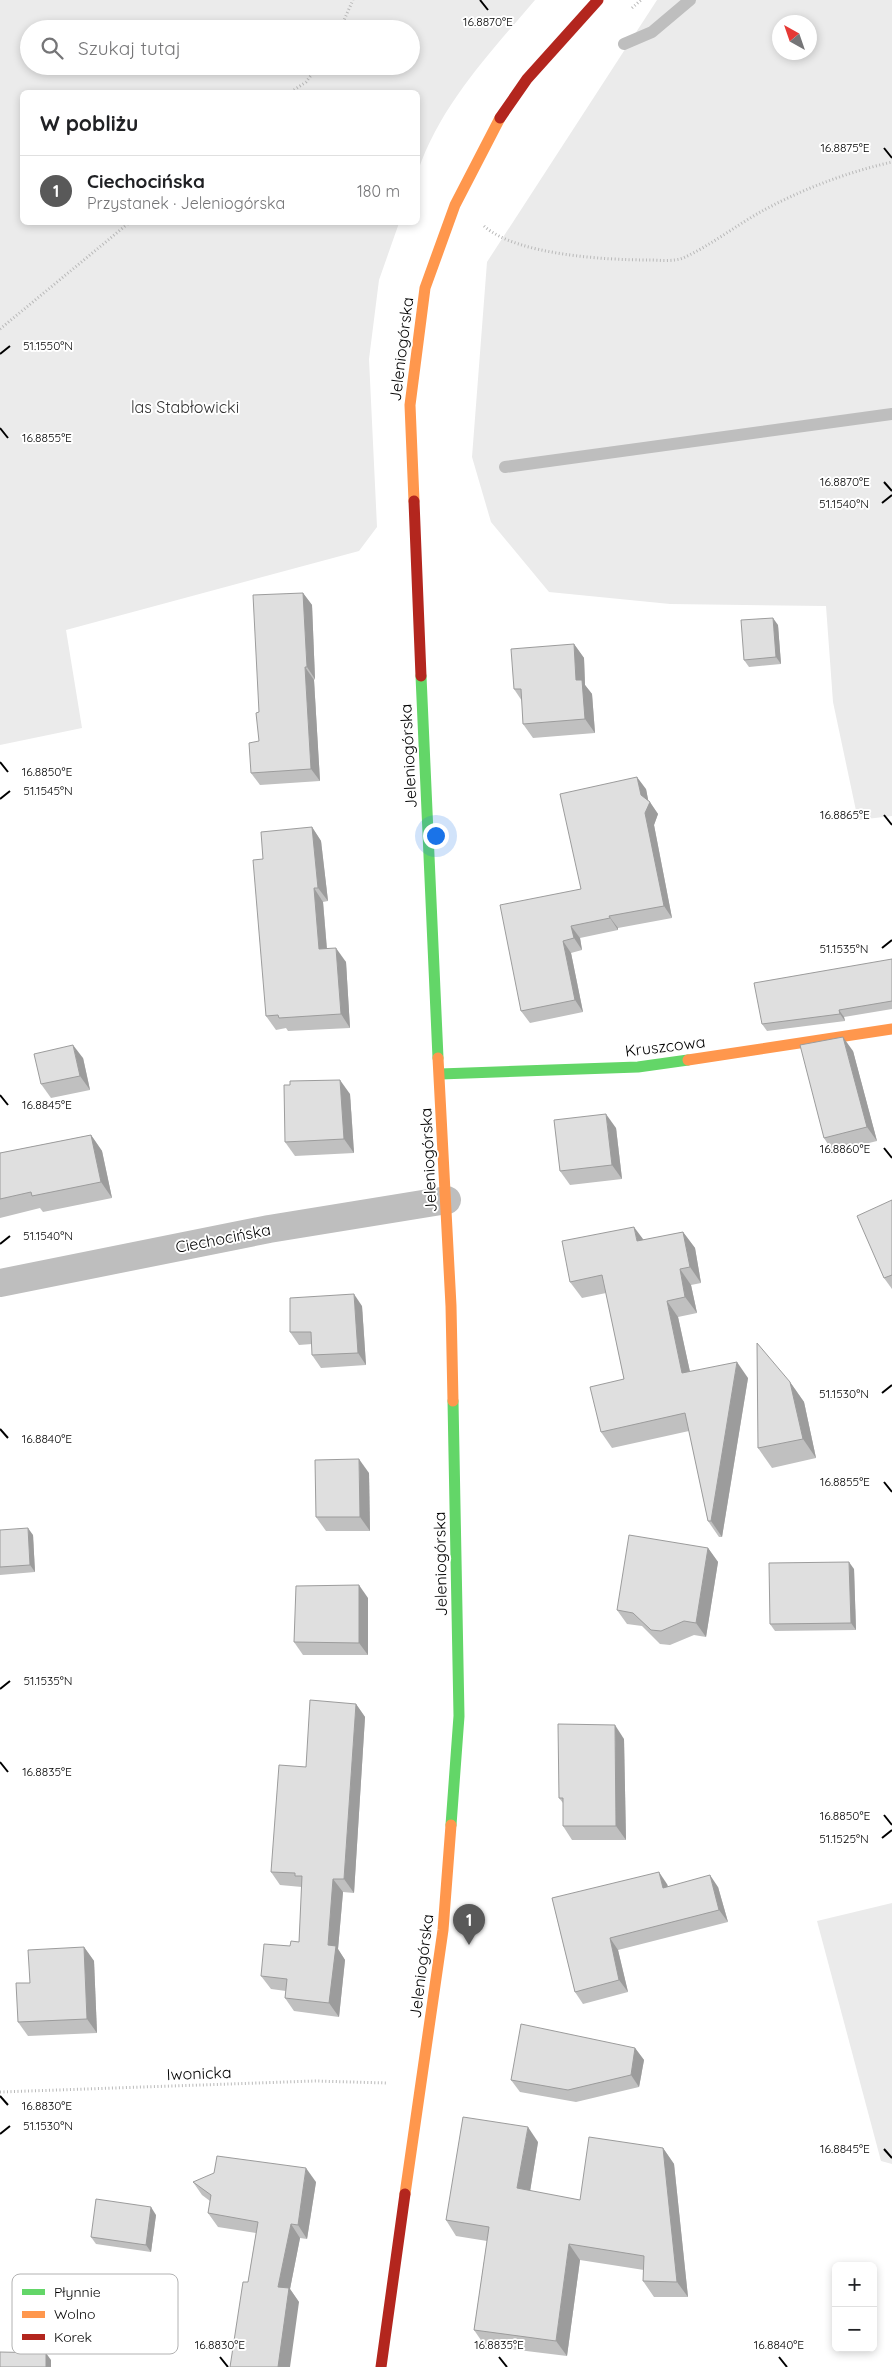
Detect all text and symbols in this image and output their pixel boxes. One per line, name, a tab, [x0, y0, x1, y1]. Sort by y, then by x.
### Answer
text: 16.8870°E	[463, 14, 513, 29]
north arrow	[772, 15, 817, 60]
search box	[20, 20, 420, 75]
icon: search	[38, 34, 66, 62]
text: Szukaj tutaj	[78, 36, 181, 60]
text: W pobliżu	[40, 110, 138, 136]
text: 16.8875°E	[820, 140, 870, 155]
text: Ciechocińska	[87, 169, 205, 193]
text: 1	[53, 181, 59, 201]
text: 180 m	[357, 181, 400, 201]
text: Przystanek · Jeleniogórska	[87, 193, 285, 213]
street label: Jeleniogórska	[385, 296, 417, 402]
text: 51.1550°N	[23, 338, 73, 353]
park label: las Stabłowicki	[131, 397, 239, 417]
text: 16.8855°E	[22, 430, 72, 445]
text: 16.8870°E	[820, 474, 870, 489]
text: 51.1540°N	[819, 496, 869, 511]
street label: Jeleniogórska	[395, 703, 421, 809]
text: 16.8850°E	[22, 764, 72, 779]
text: 51.1545°N	[23, 783, 73, 798]
text: 16.8865°E	[820, 807, 870, 822]
your location	[423, 823, 449, 849]
text: 51.1535°N	[819, 941, 869, 956]
street label: Kruszcowa	[624, 1031, 706, 1061]
text: 16.8845°E	[22, 1097, 72, 1112]
street label: Jeleniogórska	[415, 1107, 441, 1213]
text: 16.8860°E	[820, 1141, 870, 1156]
street label: Ciechocińska	[174, 1219, 272, 1257]
text: 51.1540°N	[23, 1228, 73, 1243]
text: 51.1530°N	[819, 1386, 869, 1401]
text: 16.8840°E	[22, 1431, 72, 1446]
text: 16.8855°E	[820, 1474, 870, 1489]
street label: Jeleniogórska	[429, 1512, 451, 1616]
text: 51.1535°N	[23, 1673, 73, 1688]
text: 16.8835°E	[22, 1764, 72, 1779]
text: 16.8850°E	[820, 1808, 870, 1823]
text: 51.1525°N	[819, 1831, 869, 1846]
pin: 1	[453, 1904, 485, 1945]
street label: Jeleniogórska	[405, 1913, 437, 2019]
street label: Iwonicka	[166, 2062, 232, 2084]
text: 16.8830°E	[22, 2098, 72, 2113]
text: 51.1530°N	[23, 2118, 73, 2133]
text: 16.8845°E	[820, 2141, 870, 2156]
map controls	[832, 2262, 877, 2352]
button: +	[832, 2262, 877, 2307]
legend	[12, 2274, 178, 2354]
text: Płynnie	[54, 2283, 101, 2301]
text: Wolno	[54, 2305, 96, 2323]
button: −	[832, 2307, 877, 2352]
text: Korek	[54, 2328, 92, 2346]
text: 16.8830°E	[195, 2337, 245, 2352]
text: 16.8835°E	[474, 2337, 524, 2352]
text: 16.8840°E	[754, 2337, 804, 2352]

